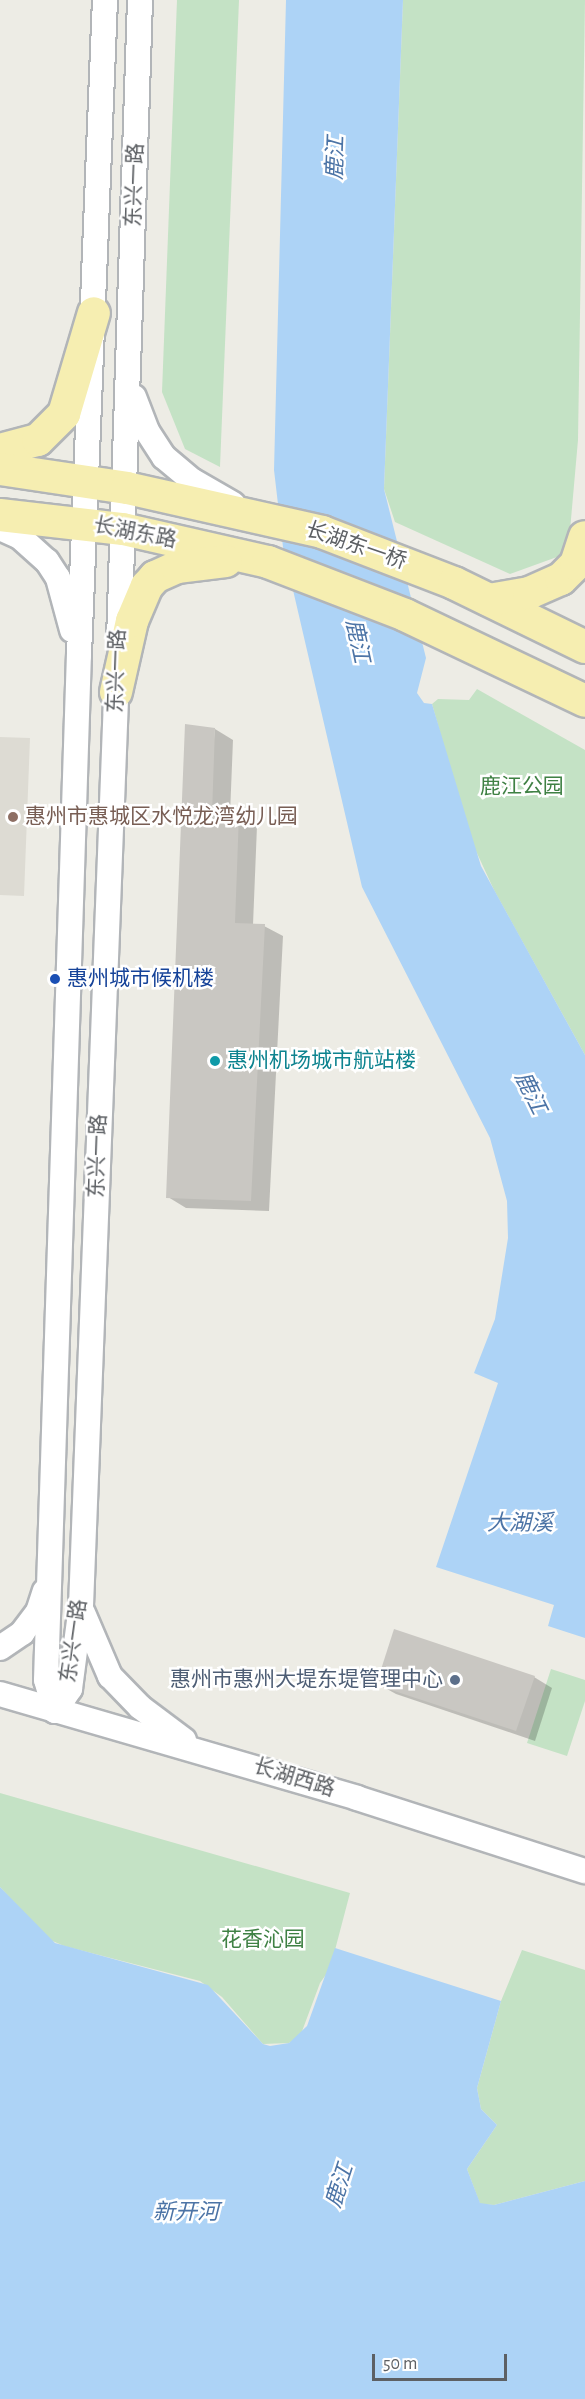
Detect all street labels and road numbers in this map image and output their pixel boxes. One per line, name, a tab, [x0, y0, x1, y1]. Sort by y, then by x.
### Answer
street label: 东兴一路	[121, 143, 149, 227]
street label: 长湖东路	[91, 513, 179, 553]
street label: 长湖东一桥	[302, 517, 410, 575]
street label: 东兴一路	[103, 629, 131, 713]
street label: 东兴一路	[84, 1114, 112, 1198]
street label: 东兴一路	[56, 1598, 92, 1684]
street label: 长湖西路	[250, 1754, 338, 1802]

